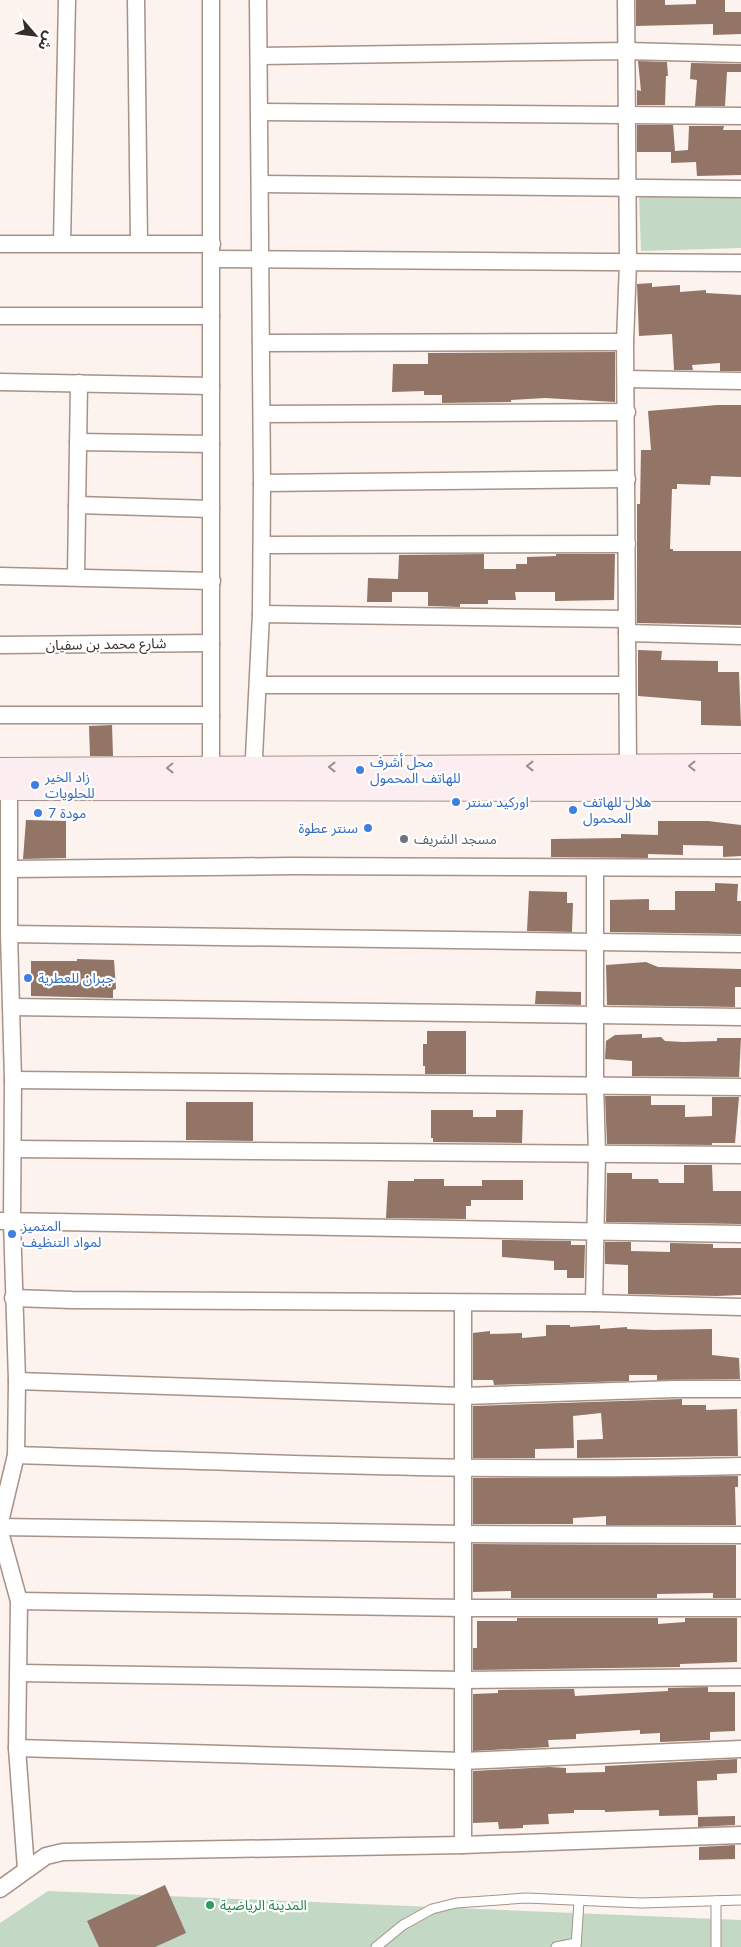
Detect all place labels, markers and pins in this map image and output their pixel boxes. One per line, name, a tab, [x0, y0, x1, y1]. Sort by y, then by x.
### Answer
place label: محل أشرف للهاتف المحمول	[370, 753, 461, 788]
marker: محل أشرف للهاتف المحمول	[354, 764, 366, 776]
place label: زاد الخير للحلويات	[44, 768, 95, 803]
marker: زاد الخير للحلويات	[29, 779, 41, 791]
place label: اوركيد سنتر	[465, 793, 529, 812]
place label: هلال للهاتف المحمول	[583, 793, 651, 828]
marker: اوركيد سنتر	[450, 796, 462, 808]
place label: مودة 7	[48, 804, 86, 823]
marker: هلال للهاتف المحمول	[567, 804, 579, 816]
marker: مودة 7	[32, 807, 44, 819]
place label: سنتر عطوة	[299, 819, 358, 838]
marker: سنتر عطوة	[362, 822, 374, 834]
place label: مسجد الشريف	[414, 830, 497, 849]
marker: مسجد الشريف	[398, 833, 410, 845]
place label: جبران للعطرية	[38, 969, 114, 988]
marker: جبران للعطرية	[22, 972, 34, 984]
place label: المتميز لمواد التنظيف	[21, 1217, 101, 1252]
marker: المتميز لمواد التنظيف	[6, 1228, 18, 1240]
place label: المدينة الرياضية	[220, 1896, 307, 1915]
marker: المدينة الرياضية	[204, 1899, 216, 1911]

